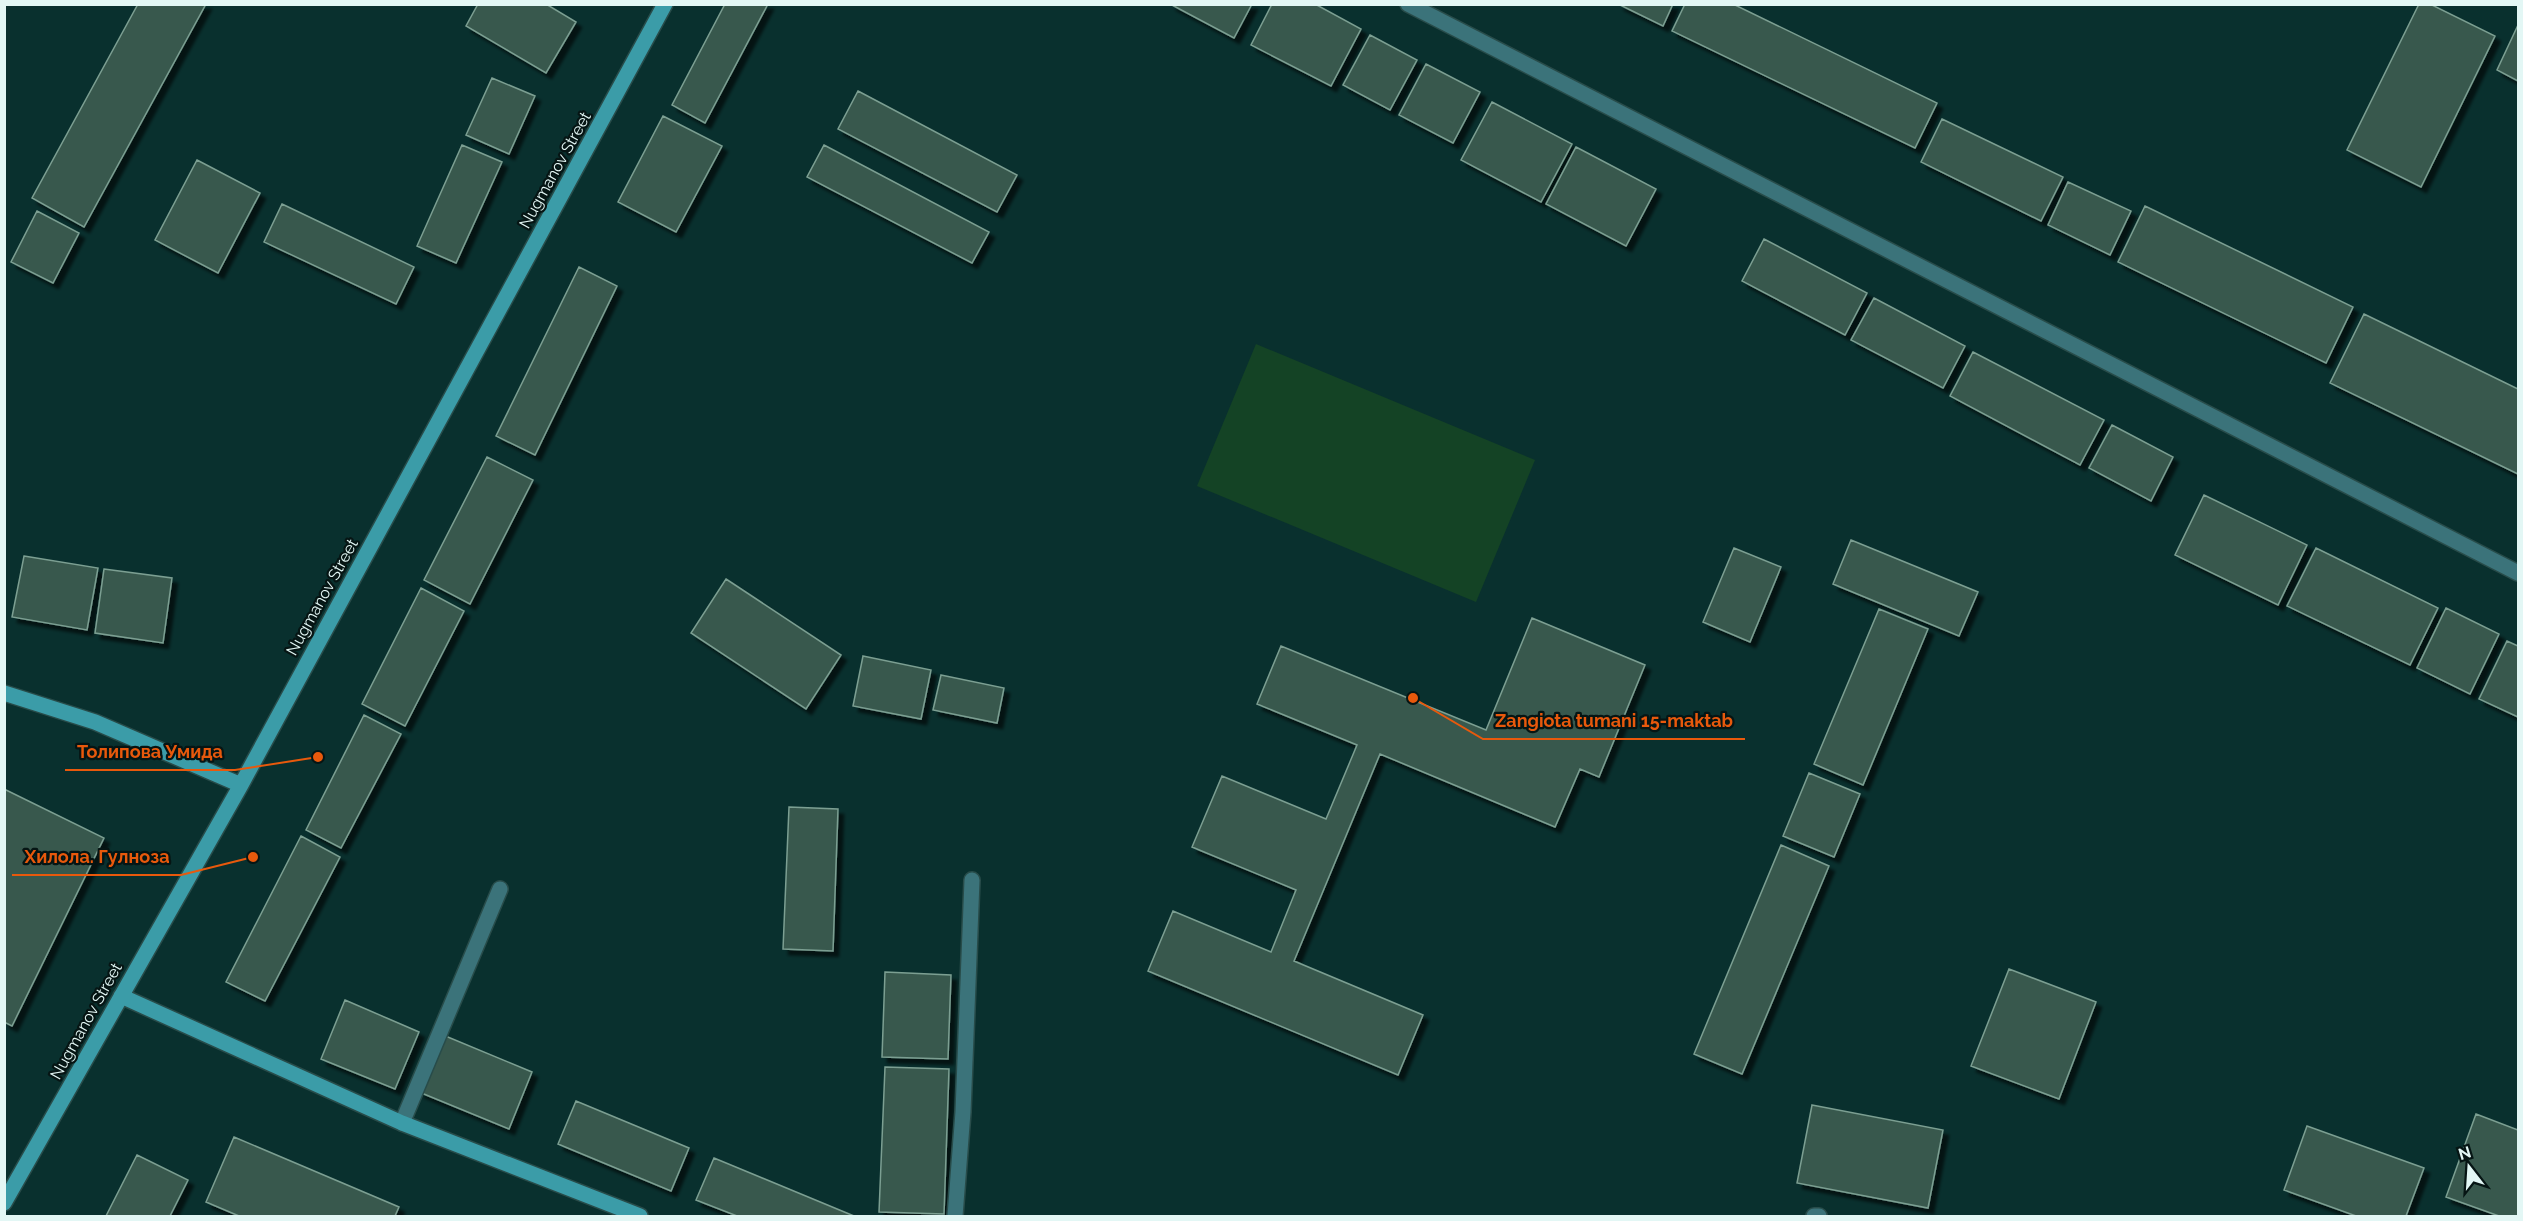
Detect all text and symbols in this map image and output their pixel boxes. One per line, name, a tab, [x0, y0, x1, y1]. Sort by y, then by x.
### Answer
street label: Nugmanov Street	[515, 108, 595, 232]
street label: Nugmanov Street	[282, 535, 362, 659]
callout: Zangiota tumani 15-maktab	[1483, 703, 1745, 739]
text: Zangiota tumani 15-maktab	[1495, 710, 1733, 731]
callout: Толипова Умида	[65, 734, 235, 770]
text: Толипова Умида	[77, 741, 223, 762]
callout: Хилола. Гулноза	[12, 839, 181, 875]
text: Хилола. Гулноза	[24, 846, 170, 867]
street label: Nugmanov Street	[46, 959, 126, 1083]
north arrow	[2439, 1137, 2499, 1197]
text: N	[2456, 1142, 2473, 1164]

